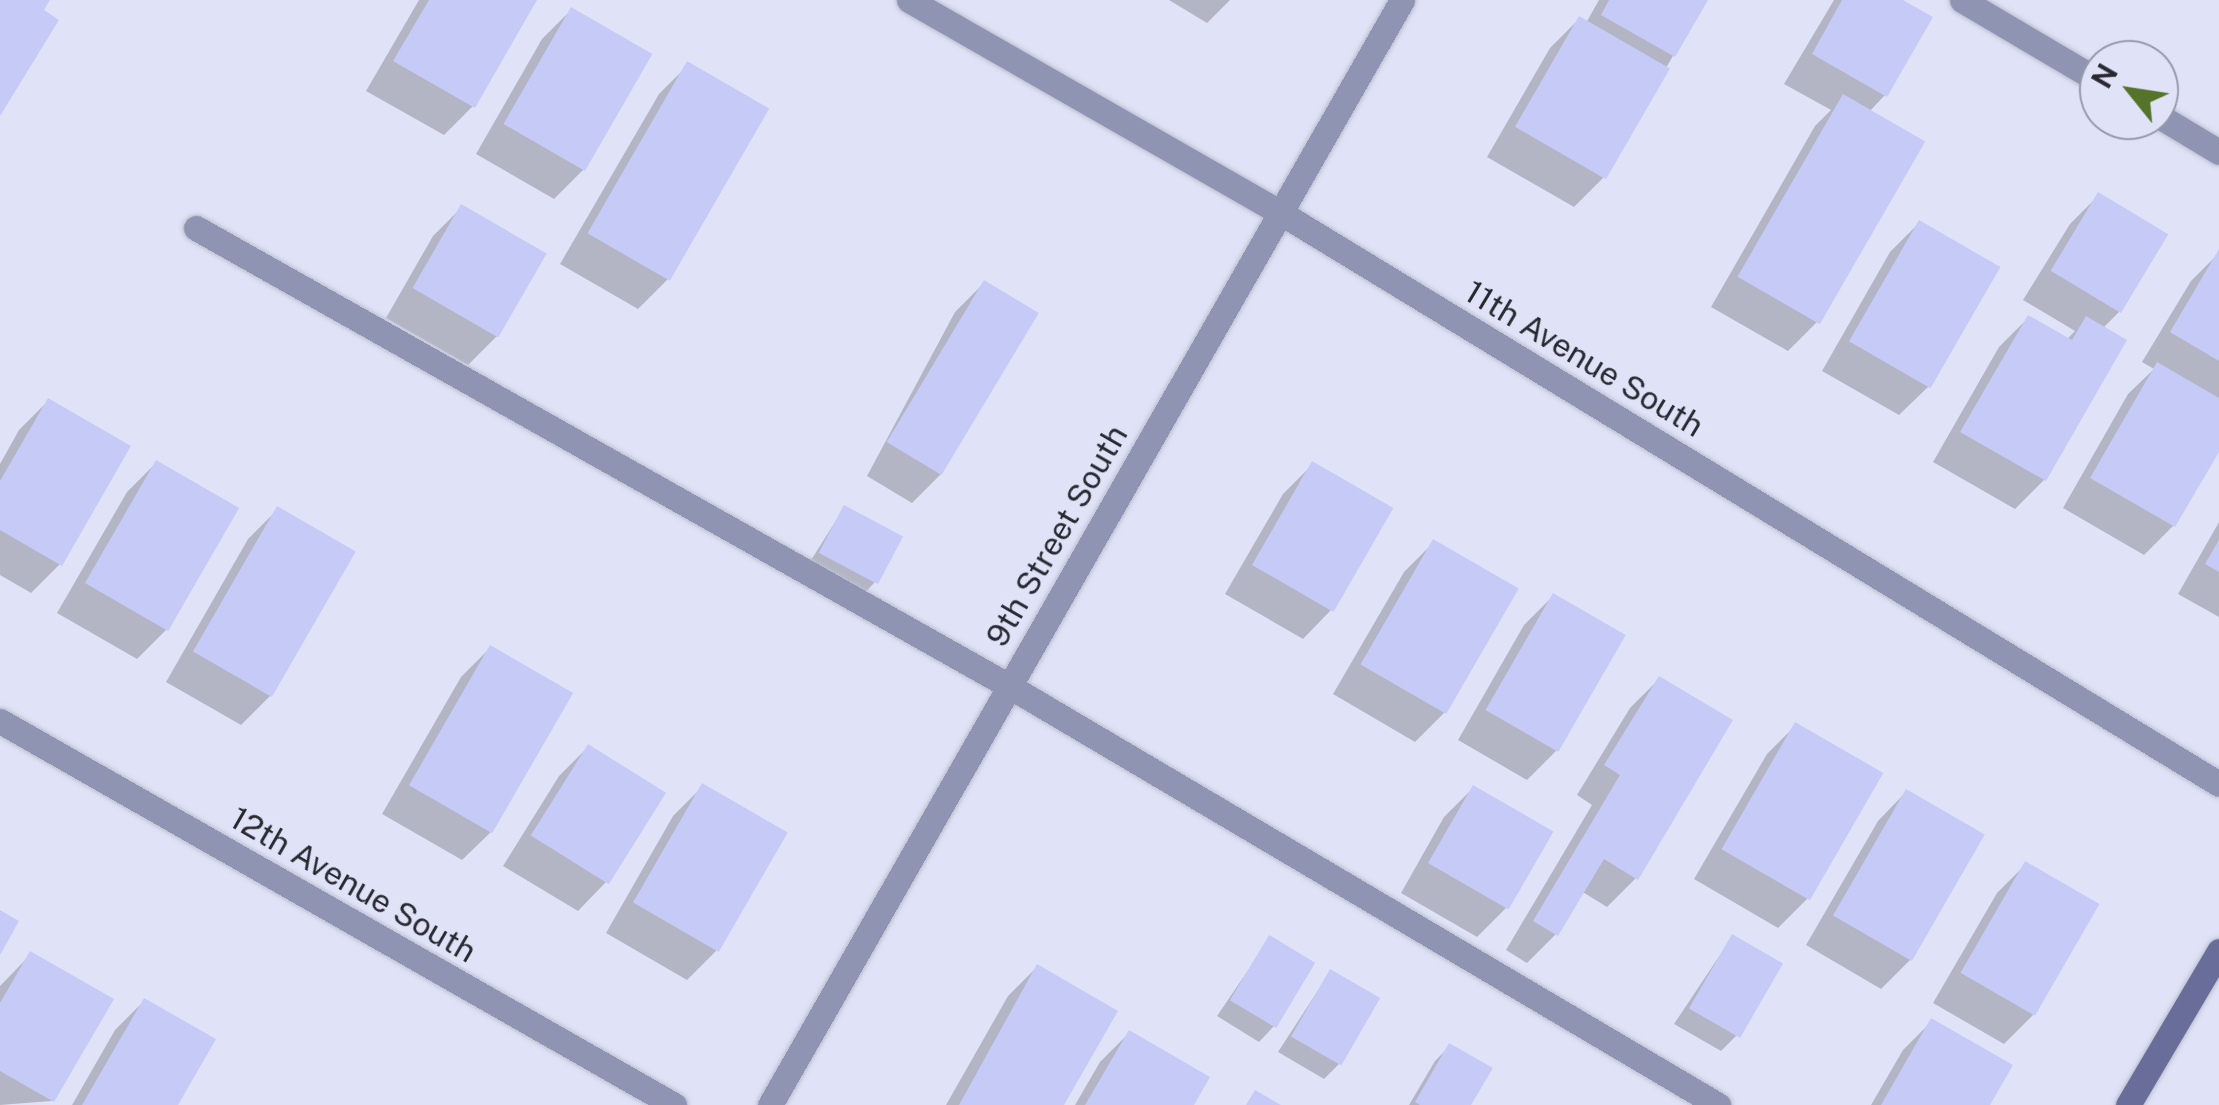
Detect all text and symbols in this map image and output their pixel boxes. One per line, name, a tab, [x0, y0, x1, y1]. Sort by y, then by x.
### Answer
north arrow	[2079, 40, 2179, 140]
text: N	[2085, 58, 2124, 93]
street label: 11th Avenue South	[1458, 273, 1710, 445]
street label: 9th Street South	[978, 419, 1136, 653]
street label: 12th Avenue South	[223, 799, 483, 971]

